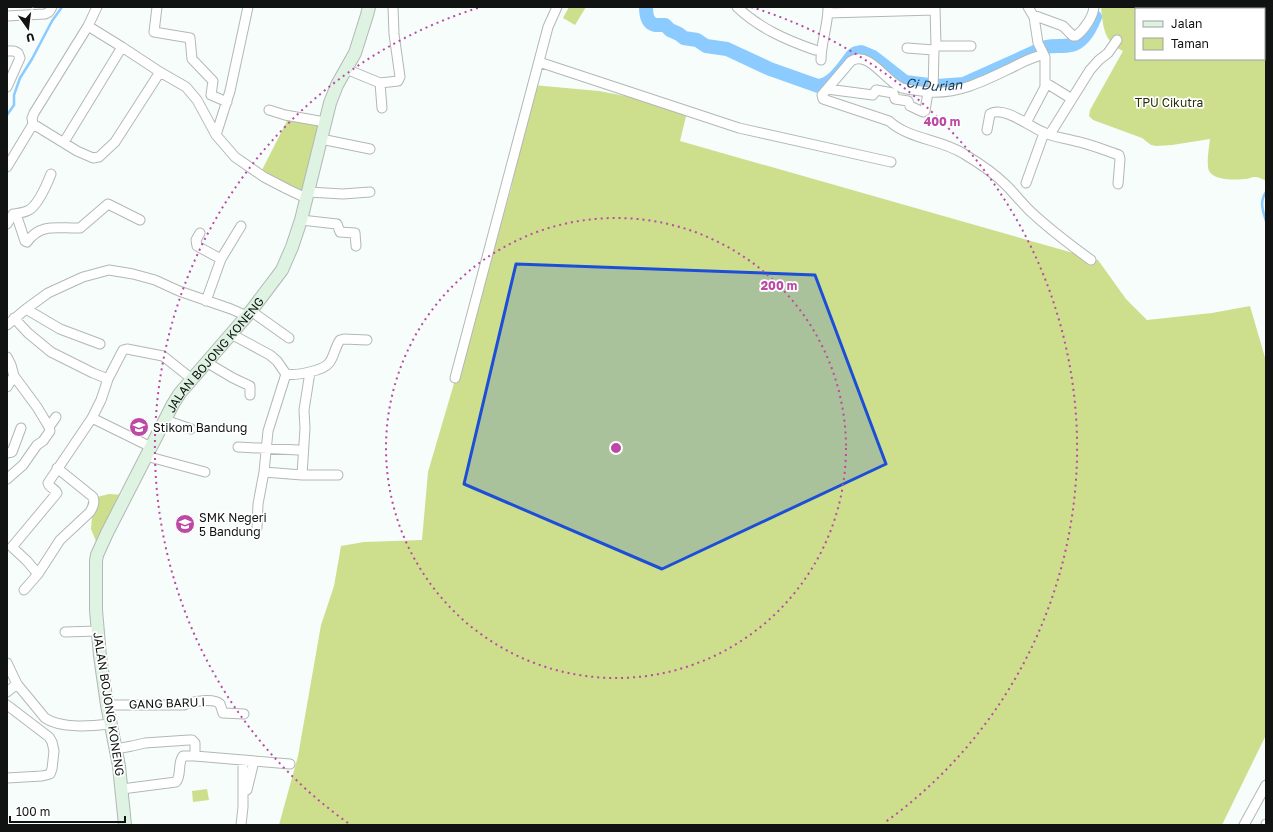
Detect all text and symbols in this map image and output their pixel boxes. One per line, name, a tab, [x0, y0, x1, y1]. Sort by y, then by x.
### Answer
north arrow	[8, 8, 48, 48]
legend	[1135, 8, 1265, 60]
text: Jalan	[1171, 16, 1202, 31]
text: U	[25, 31, 36, 45]
text: Taman	[1171, 36, 1209, 51]
water label: Ci Durian	[905, 74, 964, 94]
park label: TPU Cikutra	[1135, 95, 1203, 110]
text: 400 m	[924, 114, 960, 129]
text: 200 m	[761, 278, 797, 293]
street label: JALAN BOJONG KONENG	[163, 294, 267, 415]
school or university icon: Stikom Bandung	[128, 416, 150, 438]
place label: Stikom Bandung	[153, 420, 247, 435]
centre of rings	[609, 441, 623, 455]
place label: SMK Negeri 5 Bandung	[199, 510, 267, 539]
school or university icon: SMK Negeri 5 Bandung	[174, 513, 196, 535]
street label: JALAN BOJONG KONENG	[90, 631, 128, 777]
street label: GANG BARU I	[129, 694, 205, 712]
scale bar	[10, 798, 125, 824]
text: 100 m	[16, 804, 50, 819]

